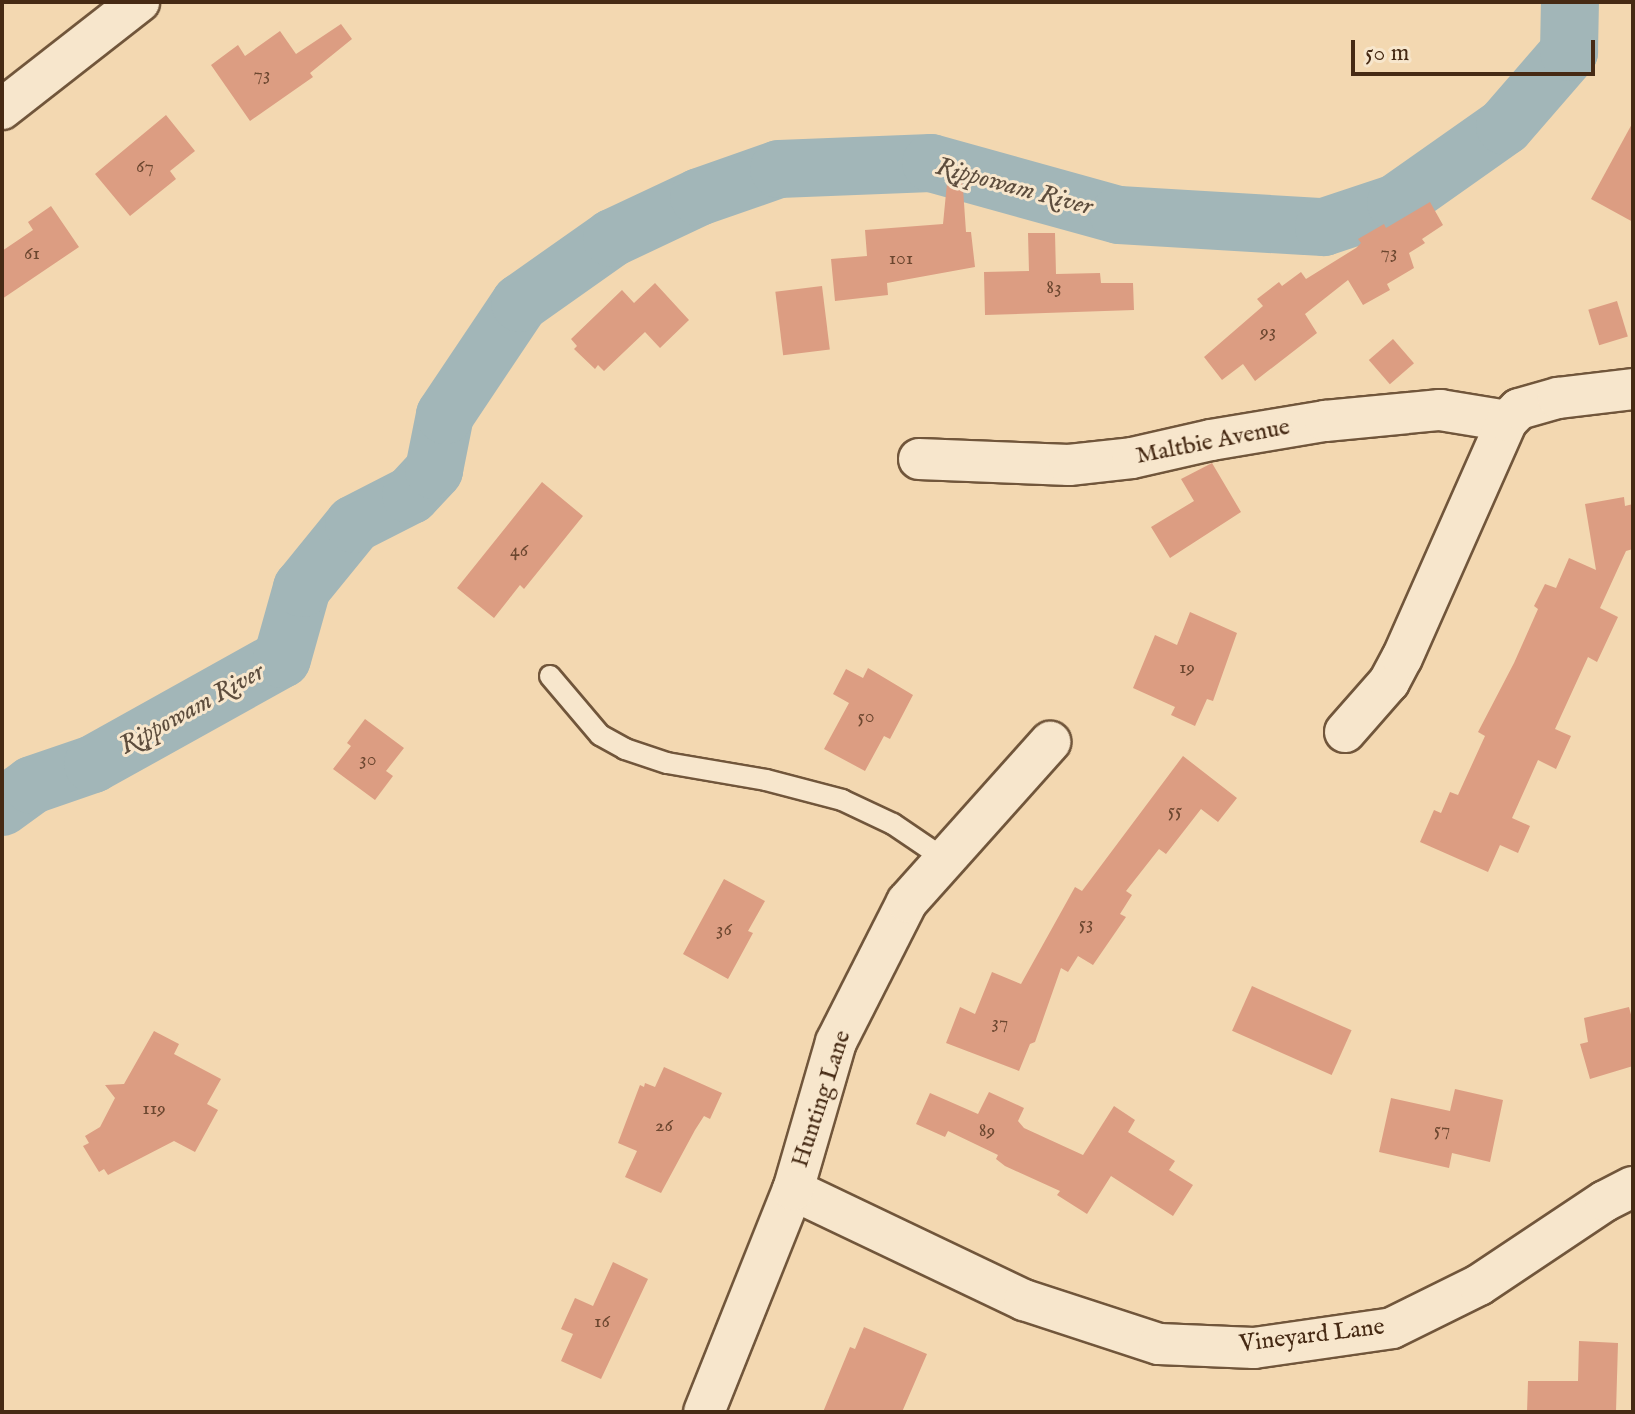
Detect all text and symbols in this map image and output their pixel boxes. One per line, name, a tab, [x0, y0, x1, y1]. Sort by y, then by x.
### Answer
scale bar	[1355, 24, 1599, 74]
text: 50 m	[1365, 38, 1409, 69]
house number: 73	[254, 62, 270, 86]
water label: Rippowam River	[932, 151, 1096, 223]
house number: 67	[136, 154, 154, 178]
house number: 73	[1381, 240, 1397, 264]
house number: 61	[24, 241, 40, 265]
house number: 101	[889, 246, 913, 270]
house number: 83	[1046, 275, 1062, 299]
house number: 93	[1260, 319, 1276, 343]
street label: Maltbie Avenue	[1133, 413, 1293, 471]
house number: 46	[510, 538, 528, 562]
house number: 19	[1179, 655, 1195, 679]
water label: Rippowam River	[114, 656, 270, 762]
house number: 50	[858, 704, 874, 728]
house number: 30	[359, 747, 377, 771]
house number: 55	[1168, 798, 1182, 822]
house number: 53	[1079, 911, 1093, 935]
house number: 36	[716, 917, 732, 941]
house number: 37	[992, 1010, 1008, 1034]
street label: Hunting Lane	[786, 1027, 858, 1171]
house number: 119	[142, 1096, 166, 1120]
house number: 26	[655, 1113, 673, 1137]
house number: 57	[1434, 1117, 1450, 1141]
house number: 89	[979, 1118, 995, 1142]
house number: 16	[594, 1309, 610, 1333]
street label: Vineyard Lane	[1238, 1313, 1386, 1359]

